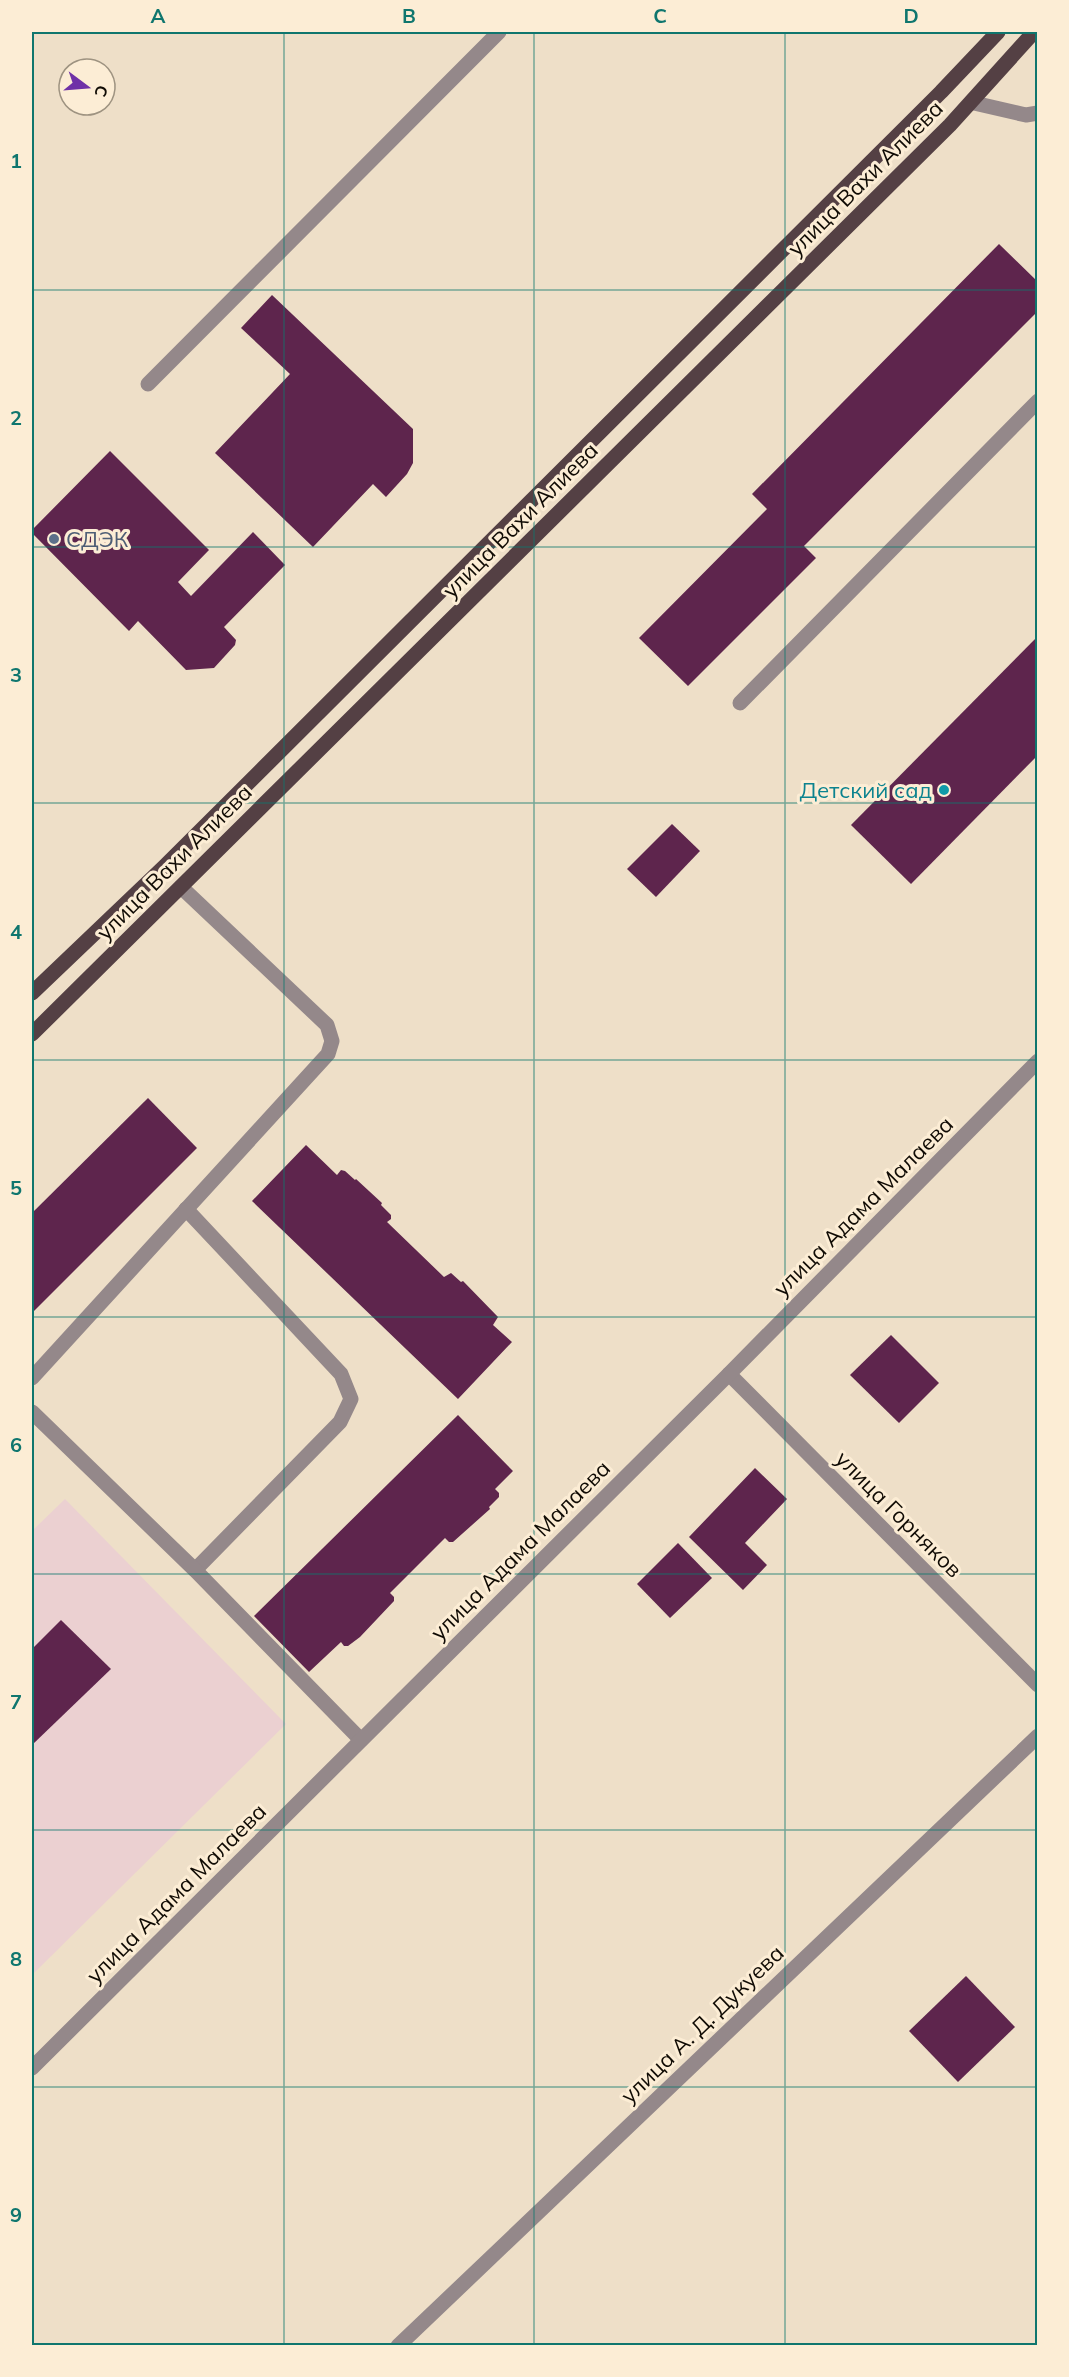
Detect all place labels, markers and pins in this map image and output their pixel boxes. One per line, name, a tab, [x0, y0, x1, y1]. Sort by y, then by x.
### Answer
place label: СДЭК	[66, 525, 129, 553]
marker: СДЭК	[47, 532, 61, 546]
place label: Детский сад	[799, 776, 932, 804]
marker: Детский сад	[937, 783, 951, 797]

